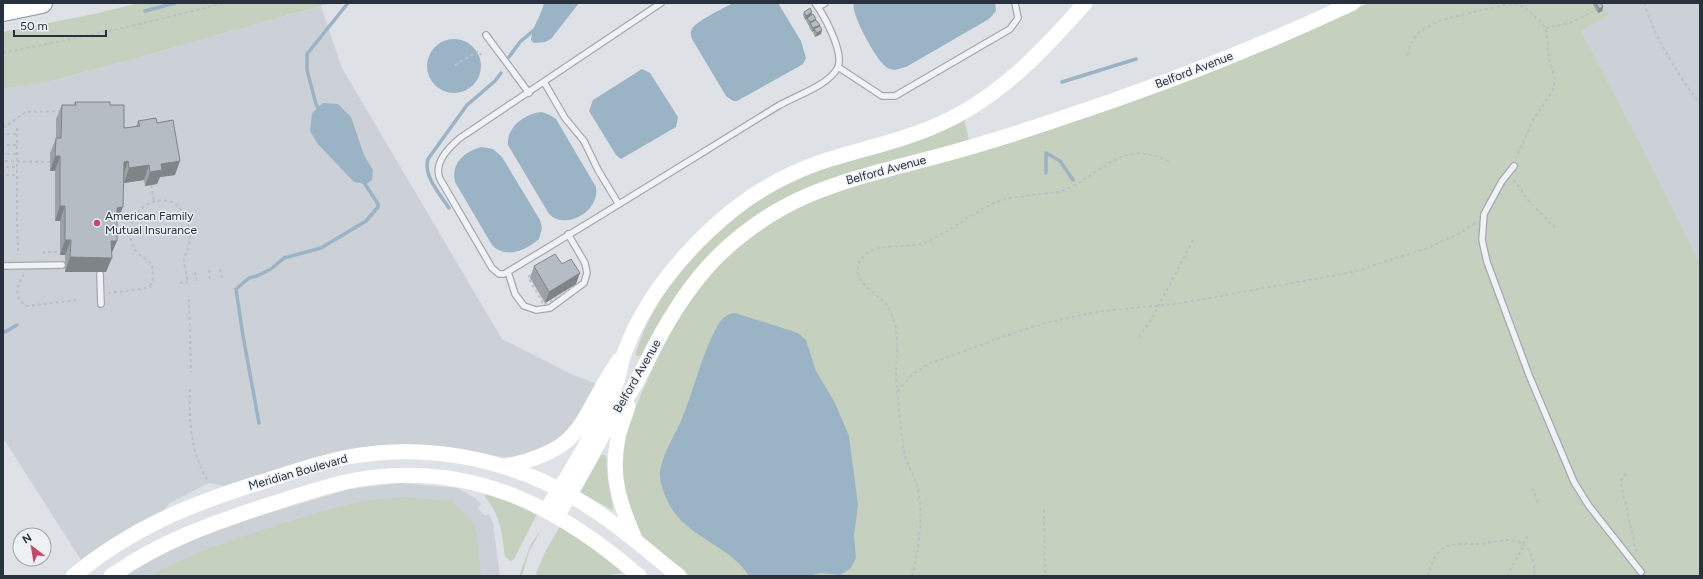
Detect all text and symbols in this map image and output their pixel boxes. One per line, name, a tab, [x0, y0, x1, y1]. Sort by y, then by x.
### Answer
scale bar	[14, 12, 106, 38]
text: 50 m	[20, 19, 48, 33]
street label: Belford Avenue	[1153, 49, 1235, 91]
street label: Belford Avenue	[844, 152, 928, 187]
place label: American Family Mutual Insurance	[105, 209, 197, 237]
marker: American Family Mutual Insurance	[92, 218, 102, 228]
street label: Belford Avenue	[610, 336, 664, 415]
street label: Meridian Boulevard	[247, 451, 349, 493]
north arrow	[12, 527, 52, 567]
text: N	[20, 531, 34, 547]

